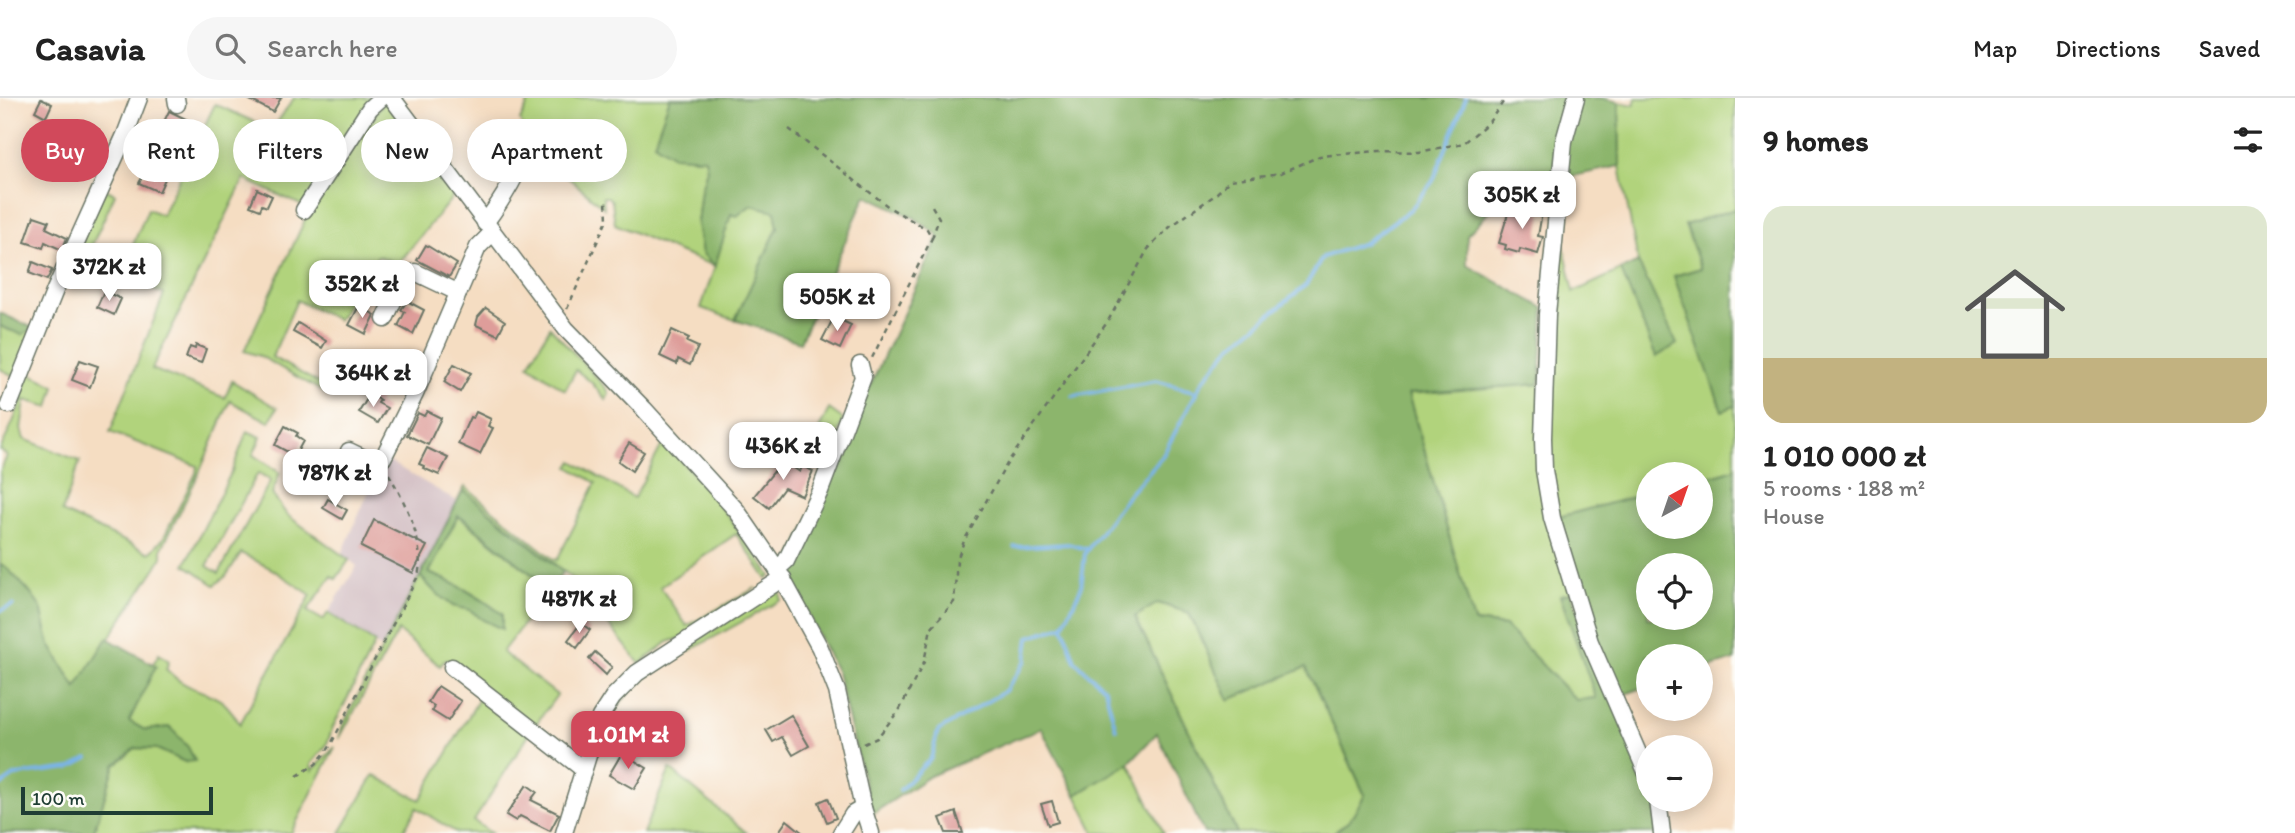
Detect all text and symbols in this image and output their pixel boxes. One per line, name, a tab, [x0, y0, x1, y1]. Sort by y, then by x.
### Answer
search box	[187, 17, 677, 80]
text: Casavia	[35, 29, 145, 68]
icon: search	[211, 29, 249, 67]
text: Search here	[267, 32, 398, 64]
text: Map	[1973, 34, 2017, 63]
text: Directions	[2055, 34, 2161, 63]
text: Saved	[2199, 34, 2260, 63]
chip: Buy	[21, 119, 109, 182]
chip: Rent	[123, 119, 219, 182]
chip: Filters	[233, 119, 347, 182]
chip: New	[361, 119, 453, 182]
chip: Apartment	[467, 119, 627, 182]
icon: filters	[2229, 121, 2267, 159]
text: 9 homes	[1763, 122, 1869, 159]
pin: 305K zł	[1457, 172, 1587, 231]
text: 305K zł	[1484, 180, 1560, 208]
pin: 372K zł	[44, 244, 174, 303]
icon: home	[1952, 251, 2078, 377]
text: 372K zł	[72, 252, 146, 280]
pin: 352K zł	[297, 260, 427, 320]
text: 352K zł	[325, 269, 399, 297]
pin: 505K zł	[772, 274, 902, 333]
text: 505K zł	[799, 282, 875, 310]
pin: 364K zł	[308, 350, 438, 409]
text: 364K zł	[335, 358, 411, 386]
pin: 436K zł	[718, 422, 848, 482]
text: 436K zł	[745, 431, 821, 459]
text: 1 010 000 zł	[1763, 437, 1926, 474]
pin: 787K zł	[270, 450, 400, 509]
text: 787K zł	[299, 458, 371, 486]
north arrow	[1636, 462, 1713, 539]
map controls	[1636, 462, 1713, 812]
text: 5 rooms · 188 m²	[1763, 474, 1925, 502]
text: House	[1763, 502, 1825, 530]
button: locate	[1636, 553, 1713, 630]
pin: 487K zł	[514, 575, 644, 635]
text: 487K zł	[542, 584, 616, 612]
button: +	[1636, 644, 1713, 721]
pin: 1.01M zł	[556, 712, 700, 771]
text: 1.01M zł	[587, 720, 669, 748]
button: −	[1636, 735, 1713, 812]
scale bar	[21, 784, 214, 816]
text: 100 m	[32, 787, 84, 810]

